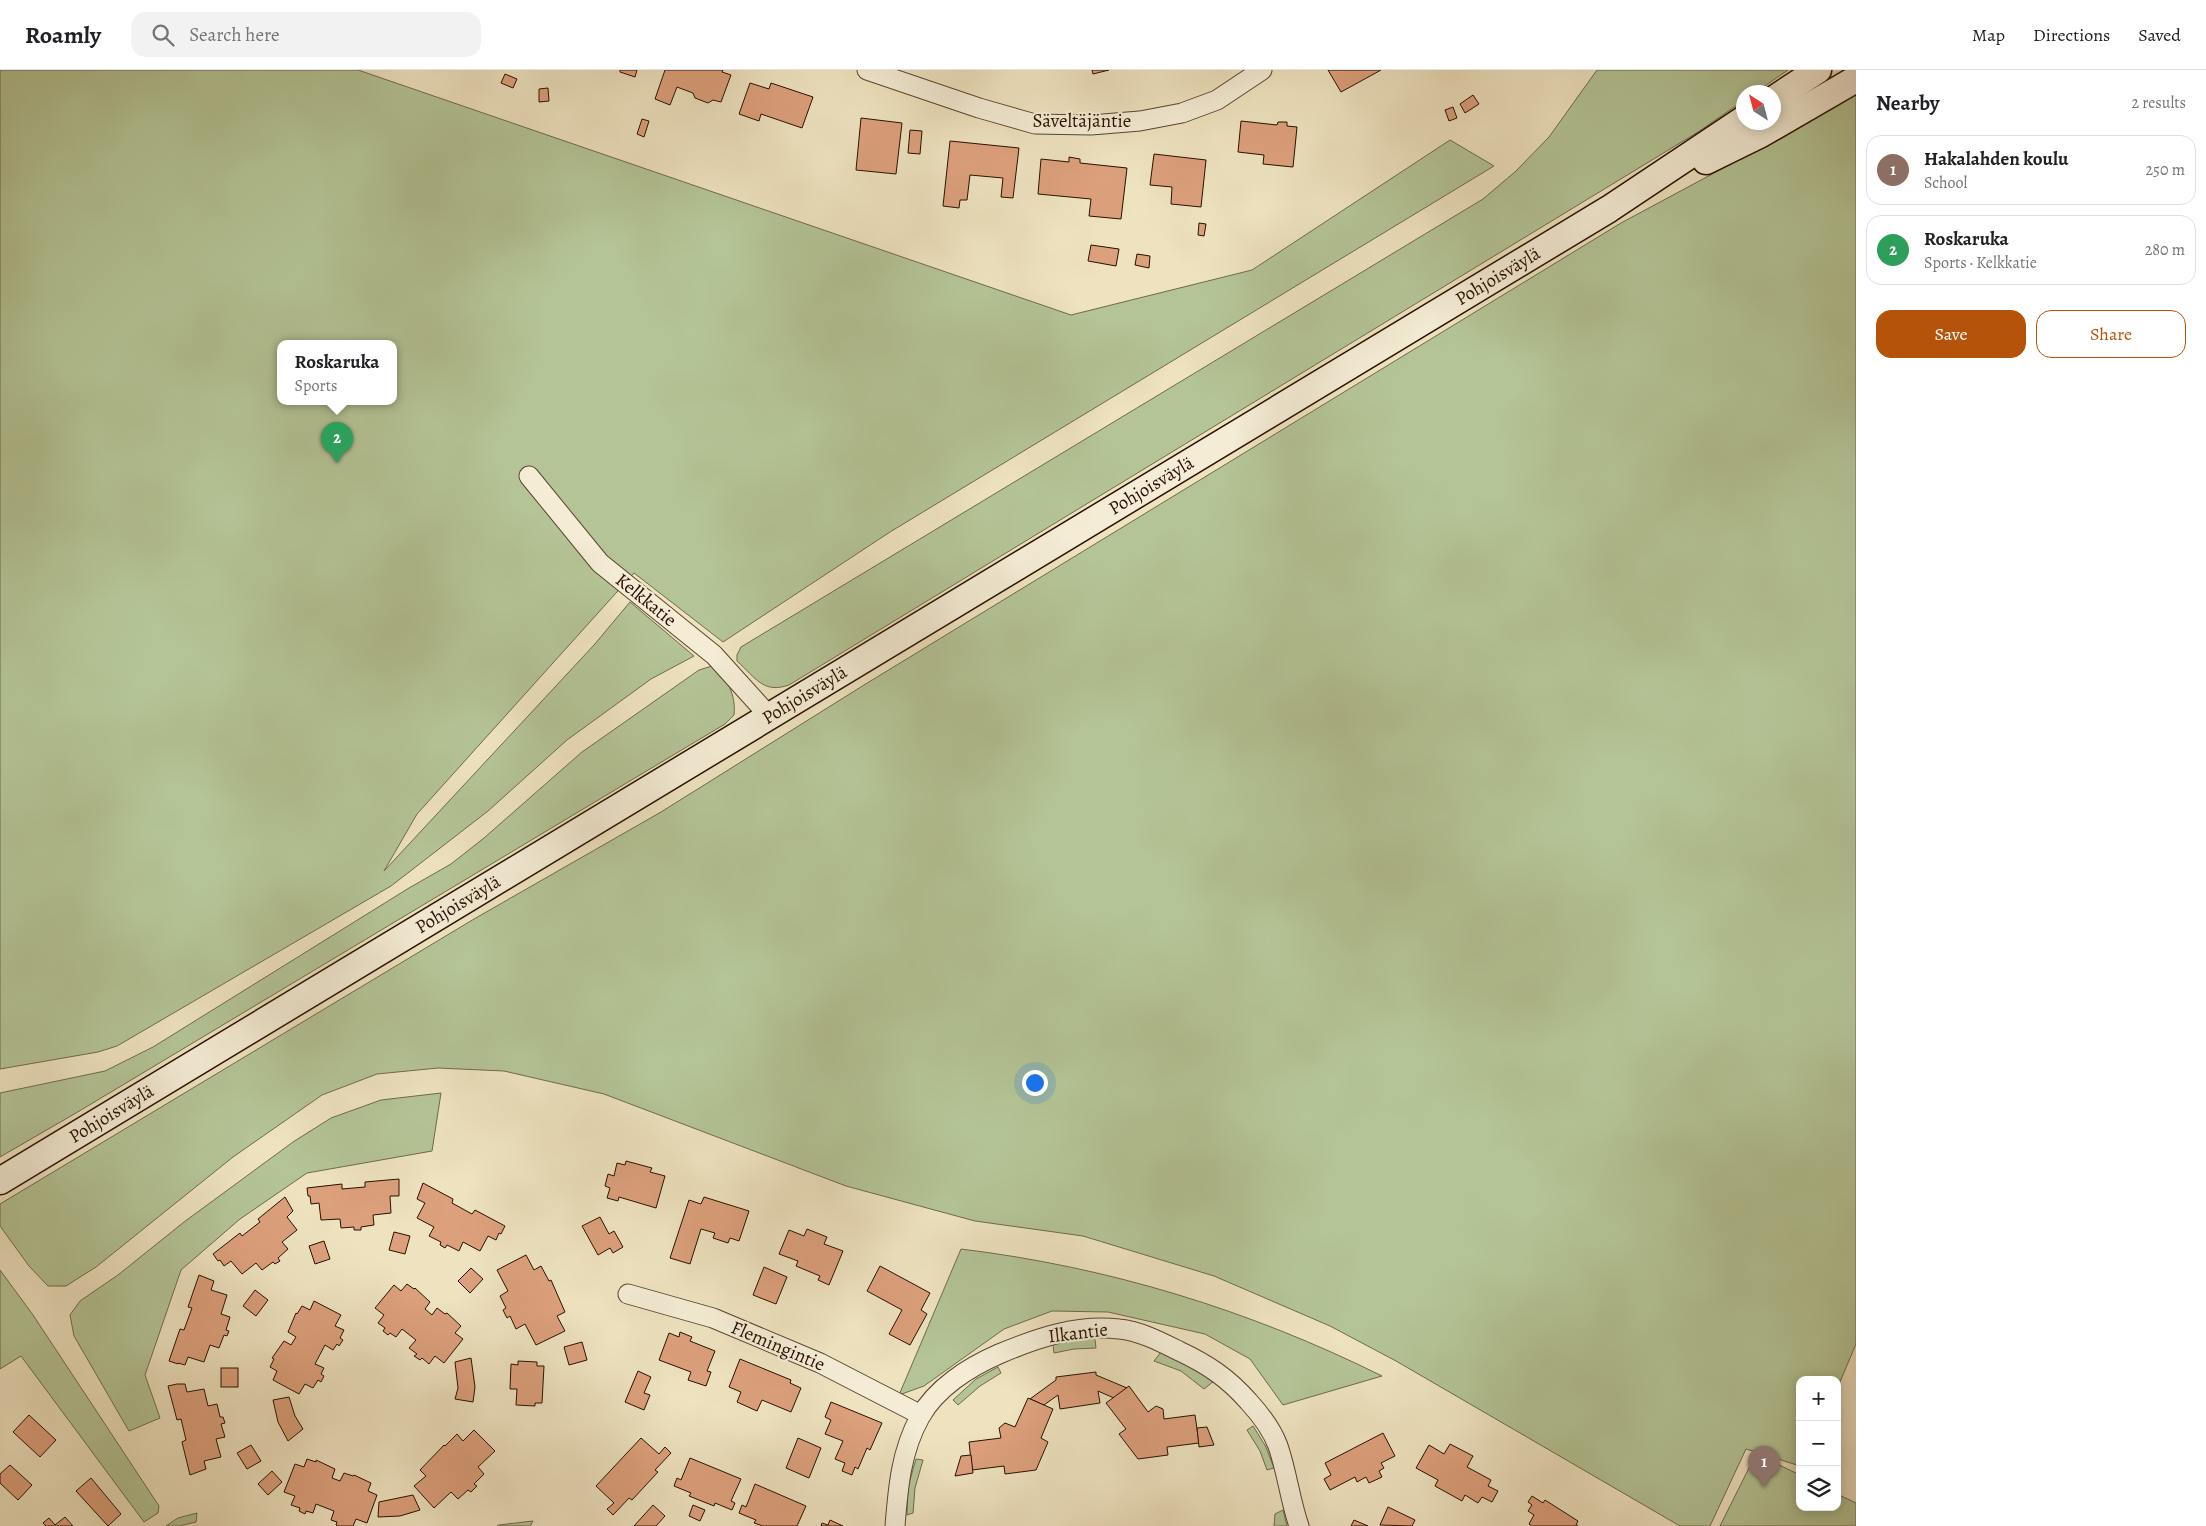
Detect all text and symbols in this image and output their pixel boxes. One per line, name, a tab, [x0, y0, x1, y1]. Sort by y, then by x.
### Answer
search box	[131, 12, 481, 57]
text: Roamly	[25, 19, 101, 51]
icon: search	[149, 21, 177, 49]
text: Search here	[189, 22, 280, 48]
text: Map	[1972, 23, 2005, 47]
text: Directions	[2033, 23, 2110, 47]
text: Saved	[2138, 23, 2181, 47]
north arrow	[1736, 85, 1781, 130]
text: Nearby	[1876, 89, 1939, 117]
text: 2 results	[2131, 92, 2186, 114]
street label: Säveltäjäntie	[1033, 108, 1131, 134]
text: Hakalahden koulu	[1924, 146, 2068, 172]
text: 1	[1890, 159, 1896, 181]
text: 250 m	[2146, 159, 2185, 181]
text: School	[1924, 172, 1967, 194]
text: Roskaruka	[1924, 226, 2009, 252]
text: 2	[1889, 239, 1897, 261]
text: 280 m	[2145, 239, 2185, 261]
street label: Pohjoisväylä	[1450, 240, 1545, 312]
text: Sports · Kelkkatie	[1924, 252, 2037, 274]
button: Save	[1876, 310, 2026, 358]
button: Share	[2036, 310, 2186, 358]
popup	[277, 340, 397, 405]
text: Roskaruka	[295, 349, 379, 375]
text: Sports	[295, 375, 337, 397]
pin: 2	[321, 422, 353, 463]
street label: Pohjoisväylä	[1104, 450, 1199, 521]
street label: Kelkkatie	[610, 567, 682, 633]
street label: Pohjoisväylä	[757, 659, 852, 731]
street label: Pohjoisväylä	[410, 869, 505, 940]
your location	[1022, 1070, 1048, 1096]
street label: Pohjoisväylä	[64, 1078, 159, 1150]
street label: Flemingintie	[727, 1315, 829, 1377]
street label: Ilkantie	[1047, 1316, 1109, 1350]
map controls	[1796, 1376, 1841, 1511]
button: +	[1796, 1376, 1841, 1421]
button: −	[1796, 1421, 1841, 1466]
pin: 1	[1748, 1446, 1780, 1487]
button: layers	[1796, 1466, 1841, 1511]

